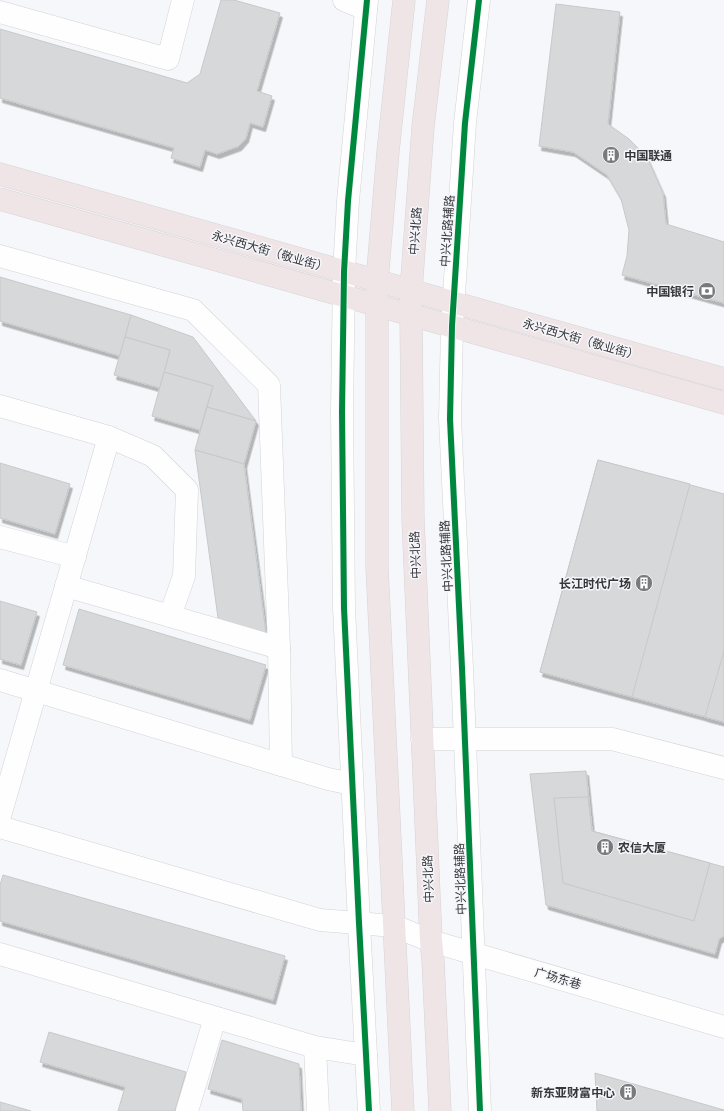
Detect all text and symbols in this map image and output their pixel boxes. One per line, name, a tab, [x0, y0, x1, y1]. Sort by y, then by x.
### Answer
building icon: 中国联通	[601, 145, 621, 165]
place label: 中国联通	[624, 148, 672, 163]
street label: 中兴北路辅路	[437, 195, 457, 267]
street label: 中兴北路	[406, 207, 424, 255]
street label: 永兴西大街（敬业街）	[210, 227, 330, 275]
bank icon: 中国银行	[697, 281, 717, 301]
place label: 中国银行	[646, 284, 694, 299]
street label: 永兴西大街（敬业街）	[521, 315, 641, 363]
street label: 中兴北路辅路	[437, 520, 455, 592]
street label: 中兴北路	[407, 531, 423, 579]
building icon: 长江时代广场	[634, 573, 654, 593]
place label: 长江时代广场	[559, 576, 631, 591]
building icon: 农信大厦	[595, 837, 615, 857]
place label: 农信大厦	[618, 840, 666, 855]
street label: 中兴北路辅路	[451, 843, 469, 915]
street label: 中兴北路	[420, 855, 436, 903]
street label: 广场东巷	[533, 964, 583, 992]
building icon: 新东亚财富中心	[618, 1082, 638, 1102]
place label: 新东亚财富中心	[531, 1085, 615, 1100]

